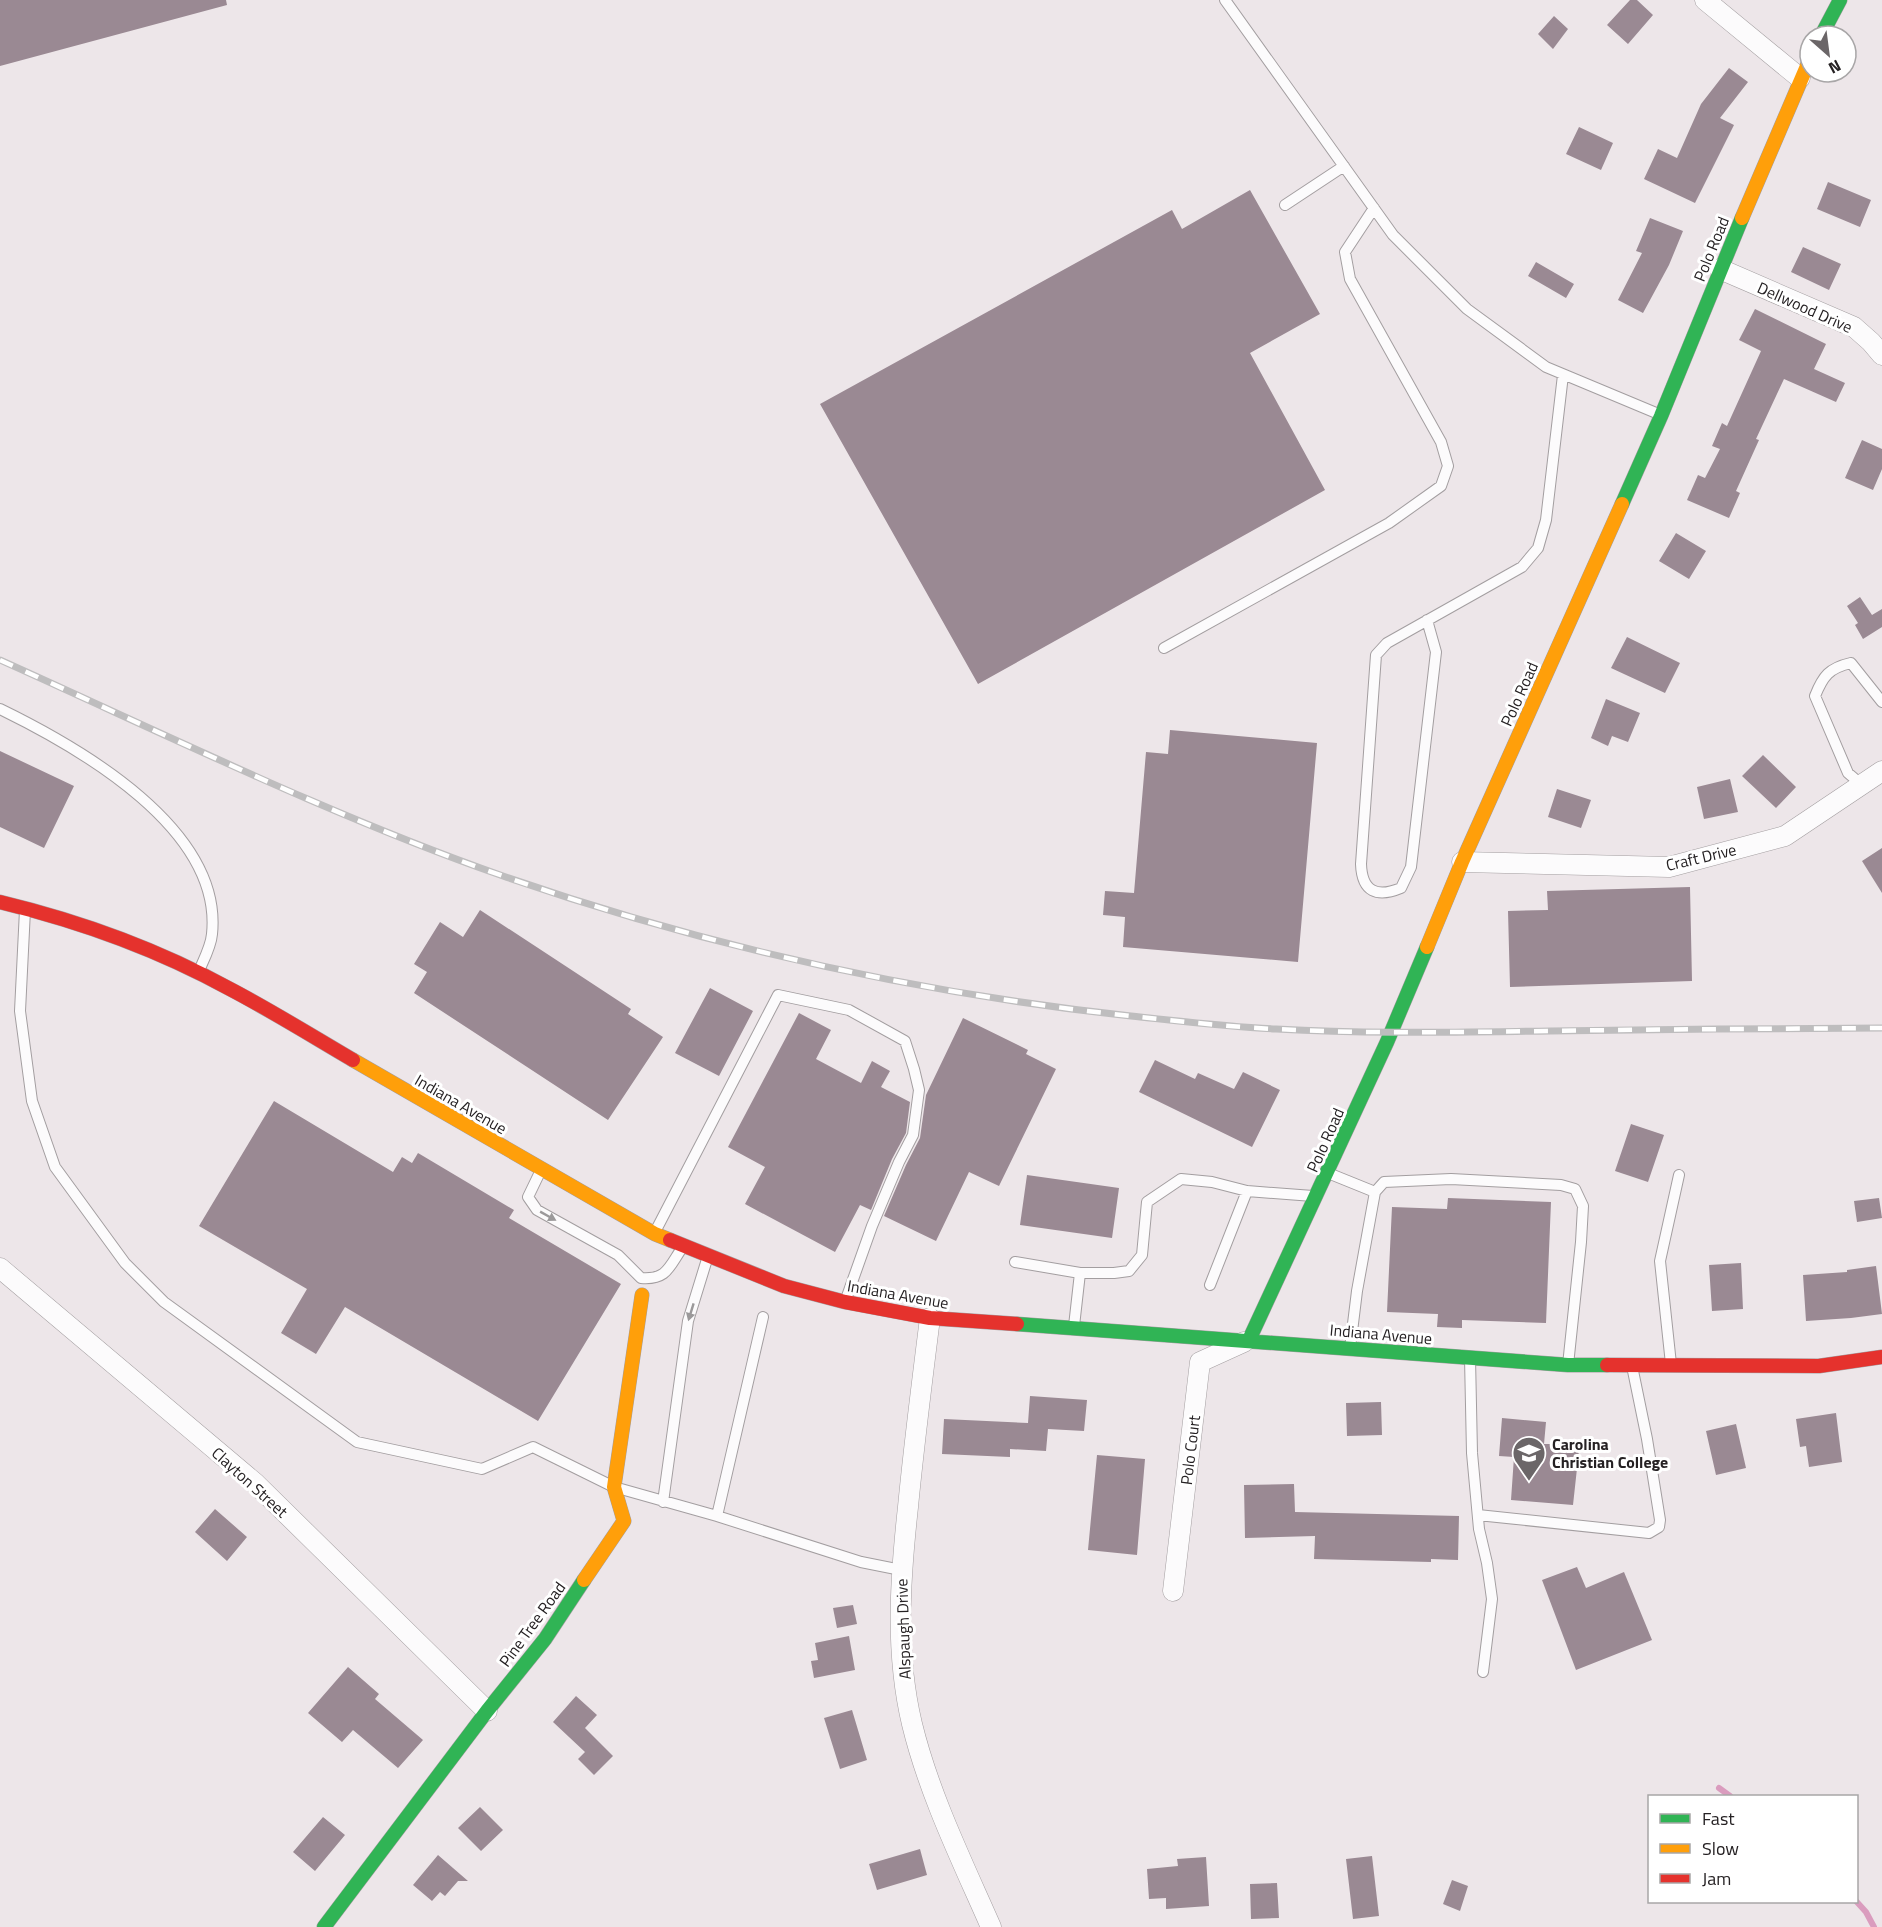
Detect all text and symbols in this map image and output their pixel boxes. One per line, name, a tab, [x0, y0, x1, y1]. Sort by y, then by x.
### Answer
north arrow	[1798, 24, 1858, 84]
text: N	[1825, 54, 1846, 80]
street label: Polo Road	[1687, 213, 1735, 285]
street label: Dellwood Drive	[1754, 275, 1856, 339]
street label: Polo Road	[1494, 658, 1544, 730]
street label: Craft Drive	[1663, 837, 1739, 877]
street label: Indiana Avenue	[411, 1068, 511, 1140]
street label: Polo Road	[1300, 1104, 1350, 1176]
one-way arrow	[540, 1211, 557, 1221]
street label: Indiana Avenue	[845, 1273, 951, 1315]
one-way arrow	[686, 1303, 695, 1321]
street label: Indiana Avenue	[1329, 1318, 1433, 1350]
street label: Polo Court	[1174, 1413, 1206, 1486]
place label: Carolina Christian College	[1552, 1432, 1668, 1474]
school or university icon: Carolina Christian College	[1511, 1435, 1547, 1482]
street label: Clayton Street	[206, 1441, 294, 1523]
street label: Pine Tree Road	[493, 1577, 571, 1671]
street label: Alspaugh Drive	[889, 1578, 917, 1680]
legend	[1648, 1795, 1858, 1903]
text: Fast	[1702, 1805, 1735, 1832]
text: Slow	[1702, 1835, 1739, 1862]
text: Jam	[1702, 1865, 1731, 1892]

